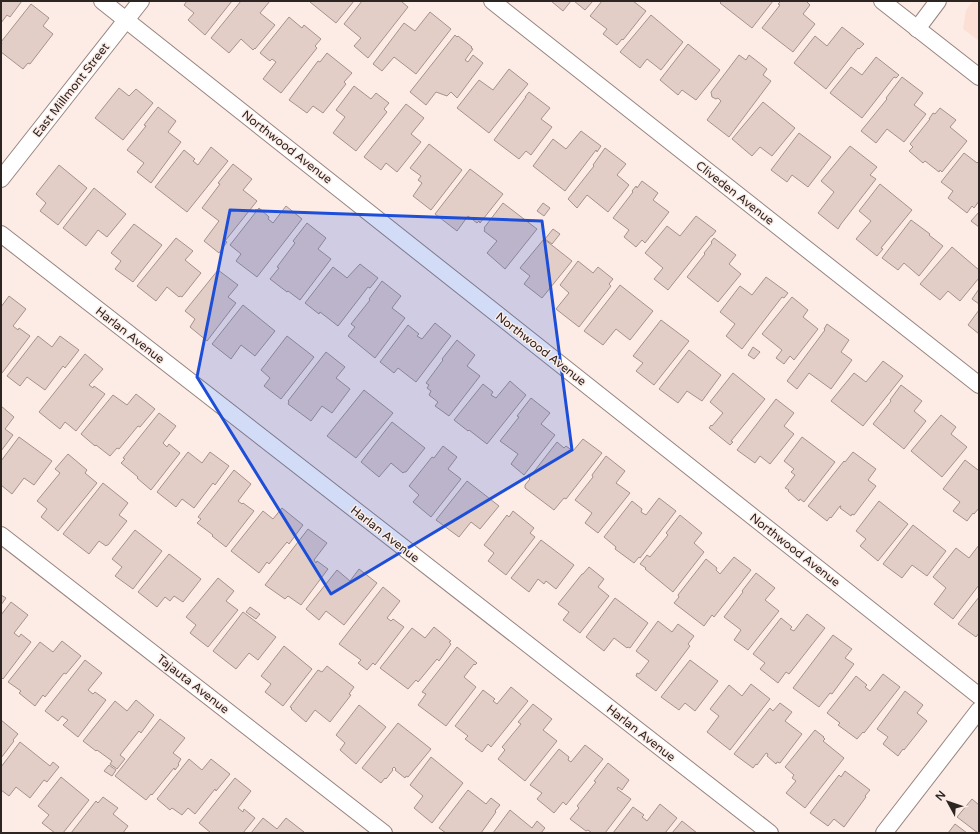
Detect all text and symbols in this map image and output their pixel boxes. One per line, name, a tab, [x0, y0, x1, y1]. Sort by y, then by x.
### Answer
street label: East Millmont Street	[30, 40, 112, 140]
street label: Northwood Avenue	[239, 107, 335, 187]
street label: Cliveden Avenue	[693, 158, 777, 228]
street label: Harlan Avenue	[93, 304, 167, 366]
street label: Northwood Avenue	[493, 309, 589, 389]
street label: Harlan Avenue	[348, 503, 422, 565]
street label: Northwood Avenue	[747, 510, 843, 590]
street label: Tajauta Avenue	[154, 652, 232, 717]
street label: Harlan Avenue	[604, 702, 678, 764]
north arrow	[928, 782, 968, 822]
text: N	[933, 788, 949, 803]

